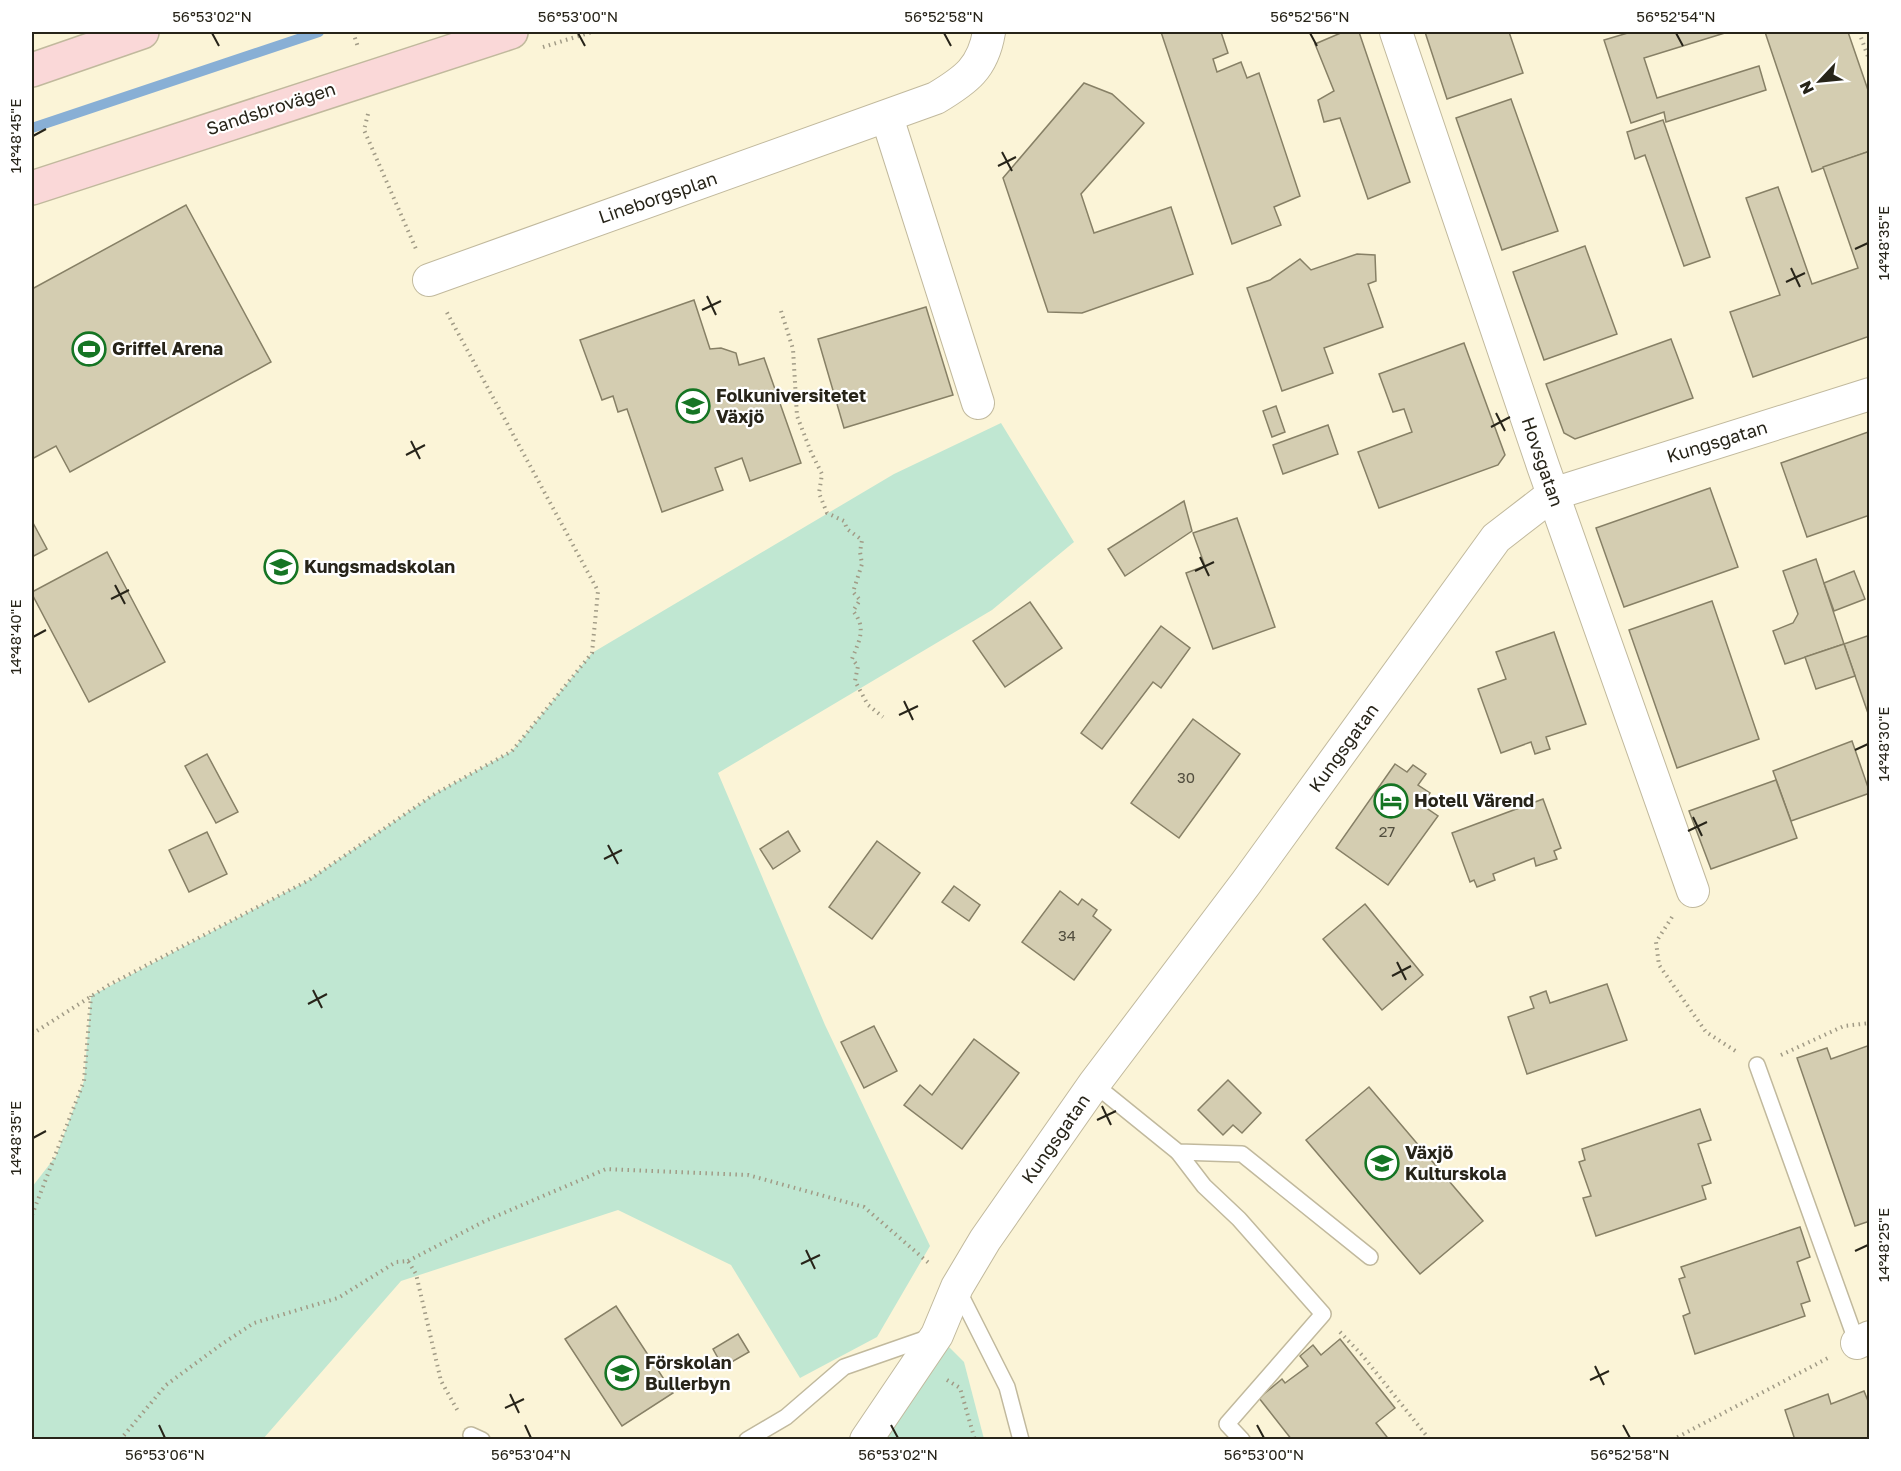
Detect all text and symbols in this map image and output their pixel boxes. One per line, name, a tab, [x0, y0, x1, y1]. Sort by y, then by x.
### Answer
text: 56°53'02"N	[172, 7, 252, 25]
text: 56°53'00"N	[538, 7, 618, 25]
text: 56°52'58"N	[904, 7, 984, 25]
text: 56°52'56"N	[1270, 7, 1350, 25]
text: 56°52'54"N	[1636, 7, 1716, 25]
north arrow	[1790, 51, 1850, 111]
street label: Sandsbrovägen	[203, 77, 338, 139]
text: N	[1795, 78, 1818, 97]
text: 14°48'45"E	[6, 99, 24, 173]
street label: Lineborgsplan	[595, 166, 720, 228]
text: 14°48'35"E	[1874, 206, 1892, 280]
sports icon: Griffel Arena	[71, 331, 107, 367]
place label: Griffel Arena	[112, 337, 223, 359]
place label: Folkuniversitetet Växjö	[716, 384, 866, 427]
school or university icon: Folkuniversitetet Växjö	[675, 388, 711, 424]
street label: Hovsgatan	[1517, 414, 1569, 509]
street label: Kungsgatan	[1664, 415, 1770, 467]
school or university icon: Kungsmadskolan	[263, 549, 299, 585]
place label: Kungsmadskolan	[304, 555, 455, 577]
text: 14°48'40"E	[6, 599, 24, 675]
street label: Kungsgatan	[1304, 699, 1383, 796]
text: 14°48'30"E	[1874, 707, 1892, 781]
house number: 30	[1177, 768, 1195, 786]
hotel icon: Hotell Värend	[1373, 783, 1409, 819]
place label: Hotell Värend	[1414, 789, 1534, 811]
house number: 27	[1379, 822, 1395, 840]
house number: 34	[1058, 926, 1076, 944]
street label: Kungsgatan	[1016, 1089, 1094, 1187]
text: 14°48'35"E	[6, 1101, 24, 1175]
place label: Växjö Kulturskola	[1405, 1141, 1507, 1184]
school or university icon: Växjö Kulturskola	[1364, 1145, 1400, 1181]
text: 14°48'25"E	[1874, 1208, 1892, 1282]
place label: Förskolan Bullerbyn	[645, 1351, 732, 1394]
school or university icon: Förskolan Bullerbyn	[604, 1355, 640, 1391]
text: 56°53'06"N	[125, 1445, 205, 1463]
text: 56°53'04"N	[491, 1445, 571, 1463]
text: 56°53'02"N	[858, 1445, 938, 1463]
text: 56°53'00"N	[1224, 1445, 1304, 1463]
text: 56°52'58"N	[1590, 1445, 1670, 1463]

